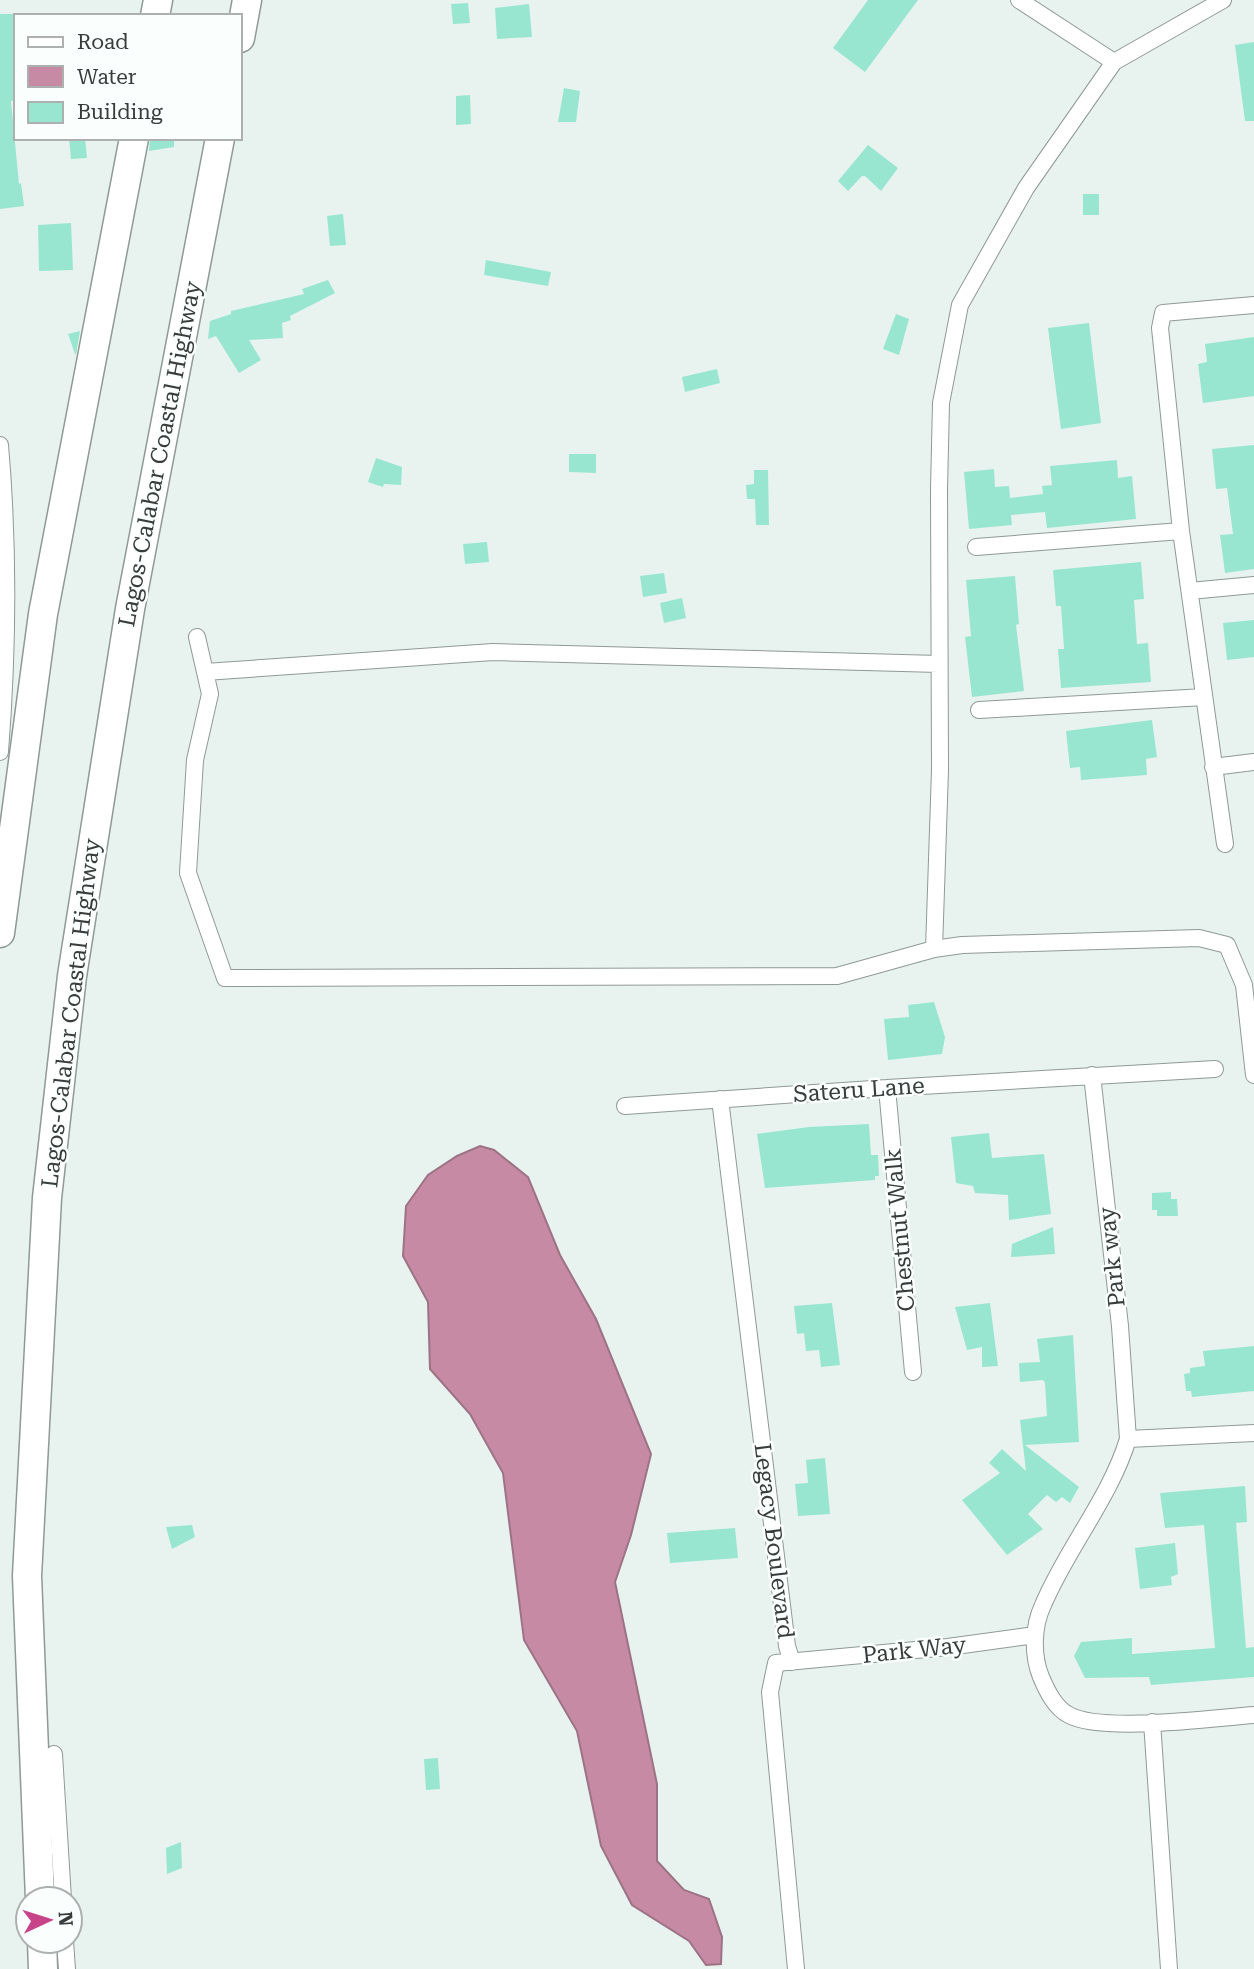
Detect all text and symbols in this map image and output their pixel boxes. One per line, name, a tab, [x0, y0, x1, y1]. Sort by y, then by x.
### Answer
legend	[14, 14, 242, 140]
text: Road	[77, 30, 129, 54]
text: Water	[77, 65, 137, 89]
text: Building	[77, 100, 163, 124]
street label: Lagos-Calabar Coastal Highway	[113, 278, 207, 629]
street label: Lagos-Calabar Coastal Highway	[36, 836, 106, 1189]
street label: Sateru Lane	[792, 1072, 926, 1108]
street label: Chestnut Walk	[879, 1147, 921, 1313]
street label: Park way	[1093, 1205, 1131, 1308]
street label: Legacy Boulevard	[749, 1442, 799, 1641]
street label: Park Way	[861, 1631, 968, 1669]
north arrow	[14, 1885, 84, 1955]
text: N	[53, 1911, 77, 1927]

